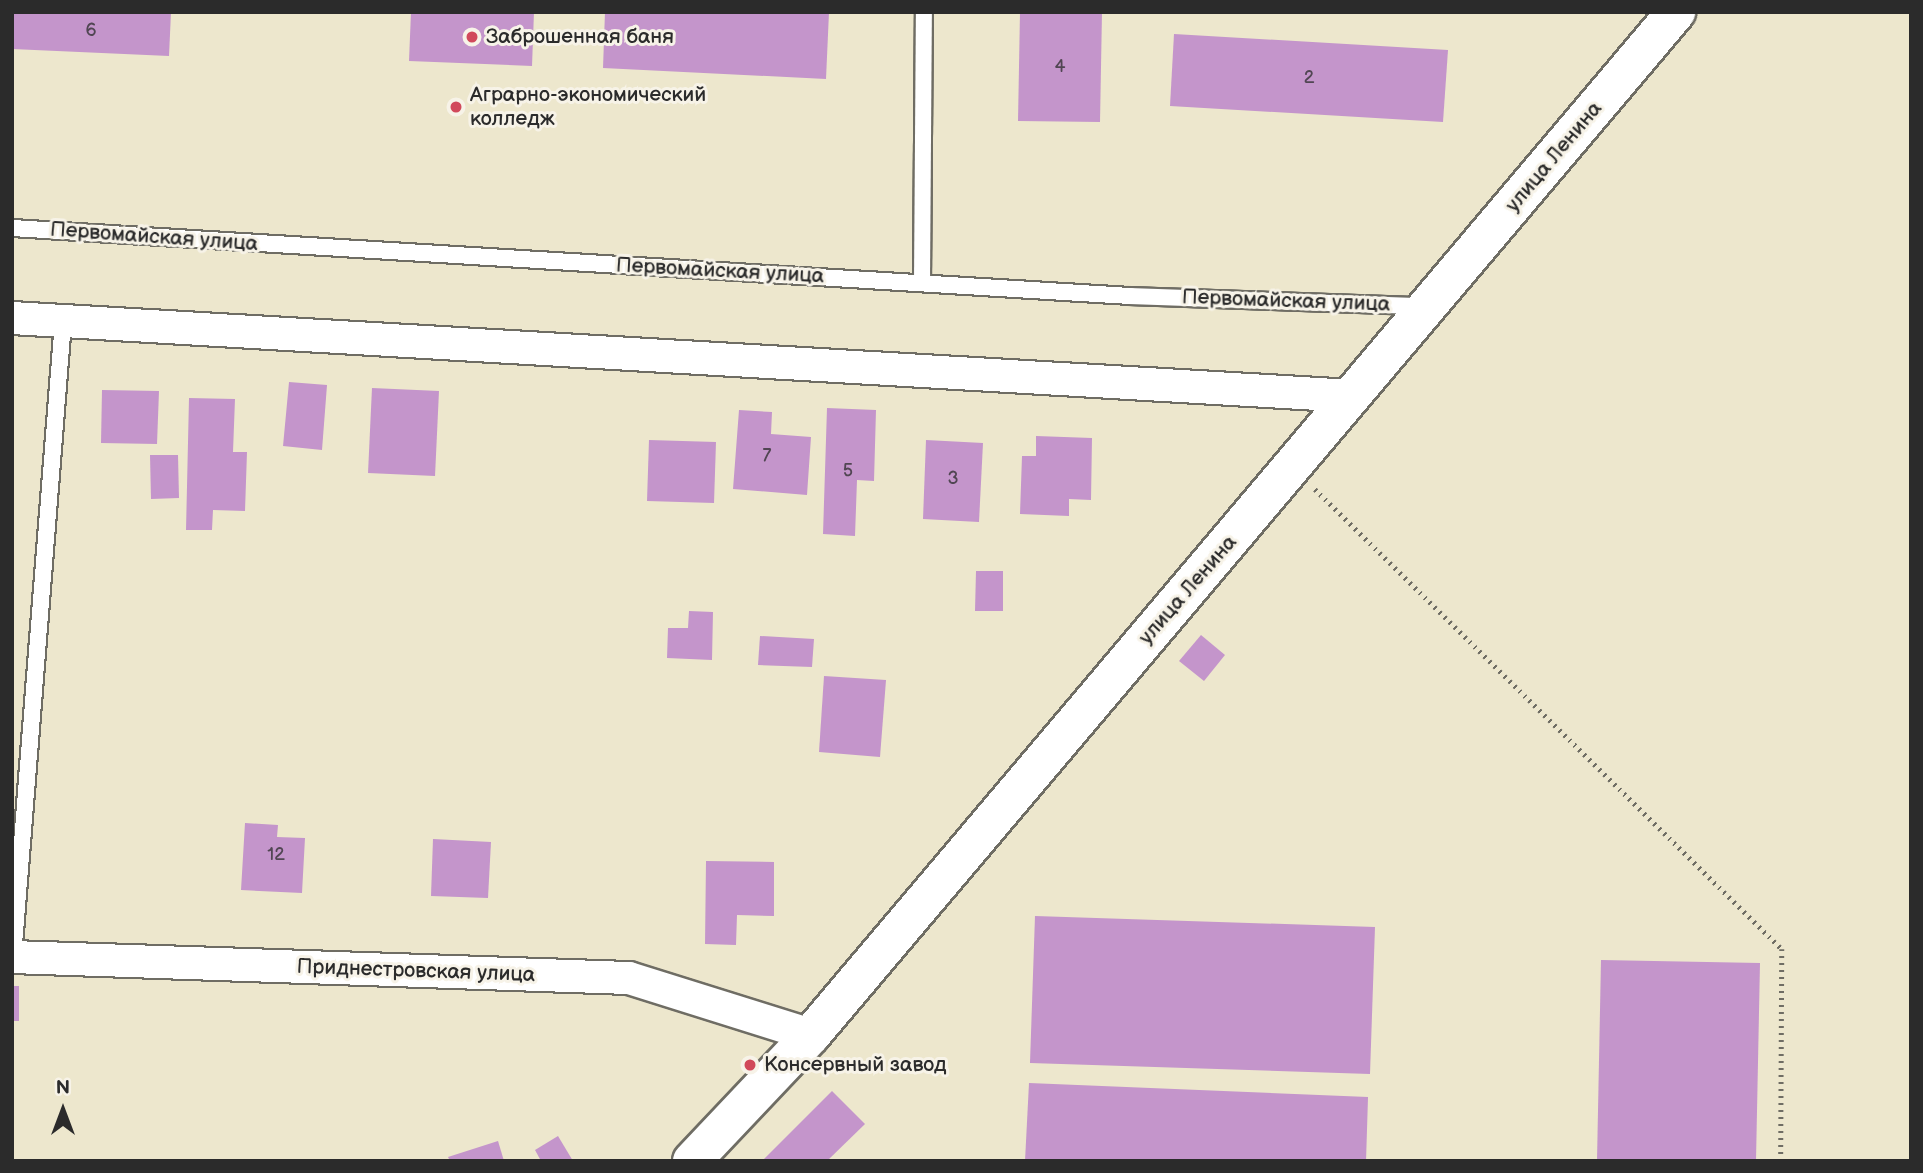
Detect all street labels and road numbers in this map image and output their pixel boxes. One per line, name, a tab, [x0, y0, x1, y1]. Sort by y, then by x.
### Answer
street label: улица Ленина	[1500, 97, 1608, 217]
street label: Первомайская улица	[49, 217, 259, 257]
street label: Первомайская улица	[615, 253, 825, 289]
street label: Первомайская улица	[1181, 285, 1391, 317]
street label: улица Ленина	[1134, 530, 1242, 650]
street label: Приднестровская улица	[296, 954, 536, 988]

